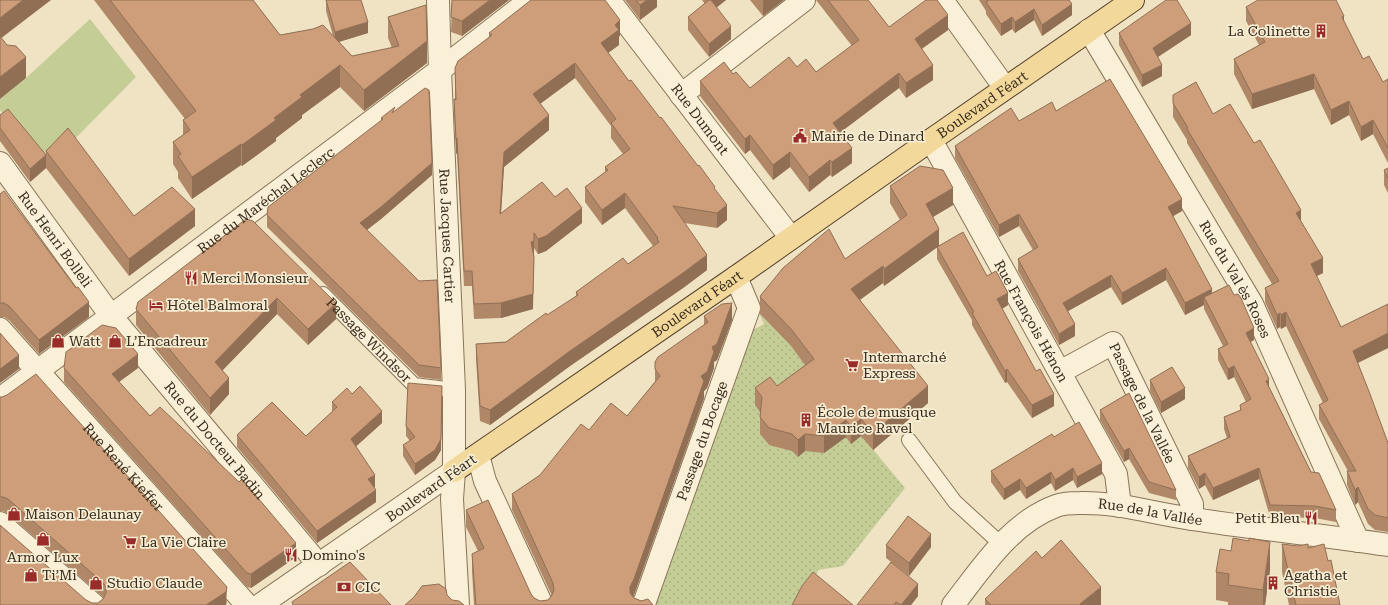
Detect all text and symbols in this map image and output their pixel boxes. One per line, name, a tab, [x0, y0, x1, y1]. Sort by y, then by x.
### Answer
place label: La Colinette	[1228, 23, 1310, 39]
building icon: La Colinette	[1313, 23, 1329, 39]
street label: Boulevard Féart	[934, 68, 1031, 141]
street label: Rue Dumont	[668, 81, 732, 158]
public building icon: Mairie de Dinard	[792, 128, 808, 144]
place label: Mairie de Dinard	[811, 128, 924, 144]
street label: Rue du Maréchal Leclerc	[194, 144, 338, 257]
street label: Rue Jacques Cartier	[436, 168, 458, 304]
street label: Rue Henri Bolleli	[15, 188, 96, 291]
street label: Rue du Val ès Roses	[1196, 218, 1274, 341]
street label: Rue François Hénon	[991, 257, 1071, 385]
street label: Boulevard Féart	[649, 267, 745, 341]
restaurant icon: Merci Monsieur	[183, 270, 199, 286]
place label: Merci Monsieur	[202, 270, 309, 286]
street label: Passage Windsor	[323, 294, 415, 386]
hotel icon: Hôtel Balmoral	[148, 297, 164, 313]
place label: Hôtel Balmoral	[167, 297, 268, 313]
shop icon: Watt	[50, 333, 66, 349]
place label: Watt	[69, 333, 101, 349]
shop icon: L’Encadreur	[107, 333, 123, 349]
place label: L’Encadreur	[126, 333, 208, 349]
street label: Passage de la Vallée	[1106, 340, 1179, 466]
place label: Intermarché Express	[863, 349, 947, 381]
supermarket icon: Intermarché Express	[844, 357, 860, 373]
street label: Rue du Docteur Badin	[161, 378, 268, 502]
street label: Passage du Bocage	[673, 379, 731, 503]
place label: École de musique Maurice Ravel	[817, 404, 936, 436]
building icon: École de musique Maurice Ravel	[798, 412, 814, 428]
street label: Rue René Kieffer	[80, 419, 167, 514]
street label: Boulevard Féart	[383, 451, 479, 525]
street label: Rue de la Vallée	[1097, 495, 1204, 528]
shop icon: Maison Delaunay	[6, 506, 22, 522]
place label: Maison Delaunay	[25, 506, 142, 522]
place label: Petit Bleu	[1235, 510, 1300, 526]
restaurant icon: Petit Bleu	[1303, 510, 1319, 526]
shop icon: Armor Lux	[35, 531, 51, 547]
supermarket icon: La Vie Claire	[122, 534, 138, 550]
place label: La Vie Claire	[141, 534, 226, 550]
restaurant icon: Domino's	[283, 547, 299, 563]
place label: Domino's	[302, 547, 365, 563]
place label: Armor Lux	[7, 549, 79, 565]
shop icon: Ti’Mi	[23, 567, 39, 583]
place label: Ti’Mi	[42, 567, 77, 583]
place label: Agatha et Christie	[1284, 567, 1347, 599]
shop icon: Studio Claude	[88, 575, 104, 591]
place label: Studio Claude	[107, 575, 203, 591]
building icon: Agatha et Christie	[1265, 575, 1281, 591]
bank icon: CIC	[336, 579, 352, 595]
place label: CIC	[355, 579, 380, 595]

